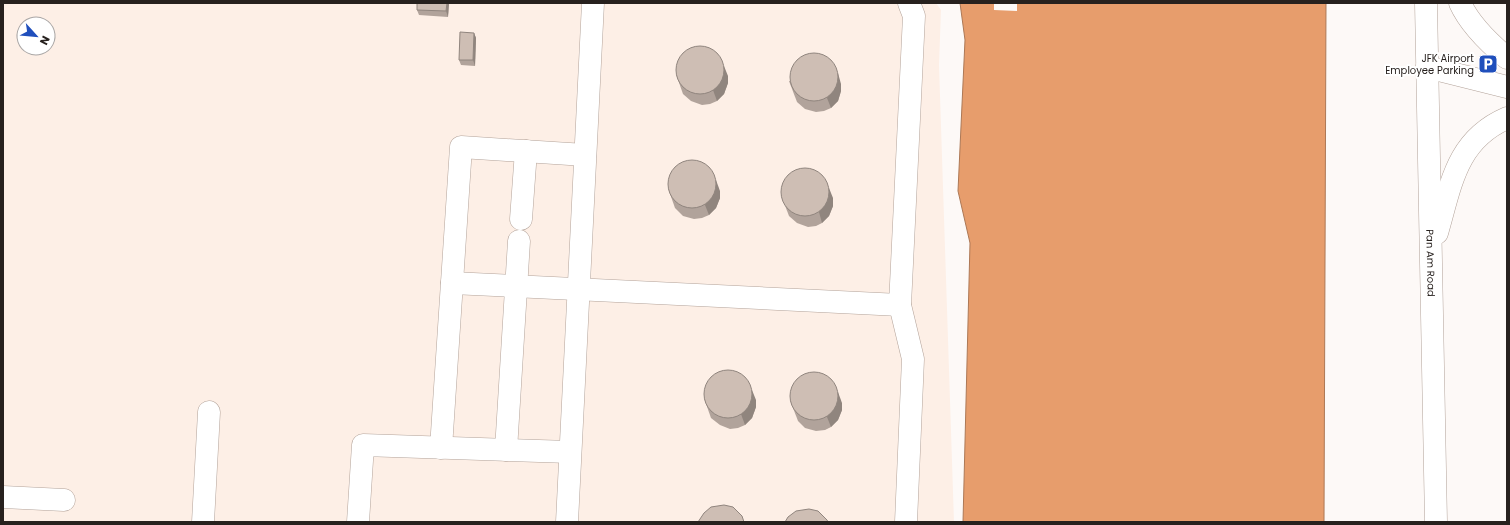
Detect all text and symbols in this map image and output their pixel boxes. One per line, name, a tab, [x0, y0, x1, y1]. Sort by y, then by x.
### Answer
north arrow	[16, 16, 56, 56]
text: N	[36, 33, 54, 48]
place label: JFK Airport Employee Parking	[1385, 51, 1474, 78]
parking icon: JFK Airport Employee Parking	[1477, 53, 1499, 75]
street label: Pan Am Road	[1422, 229, 1439, 297]

